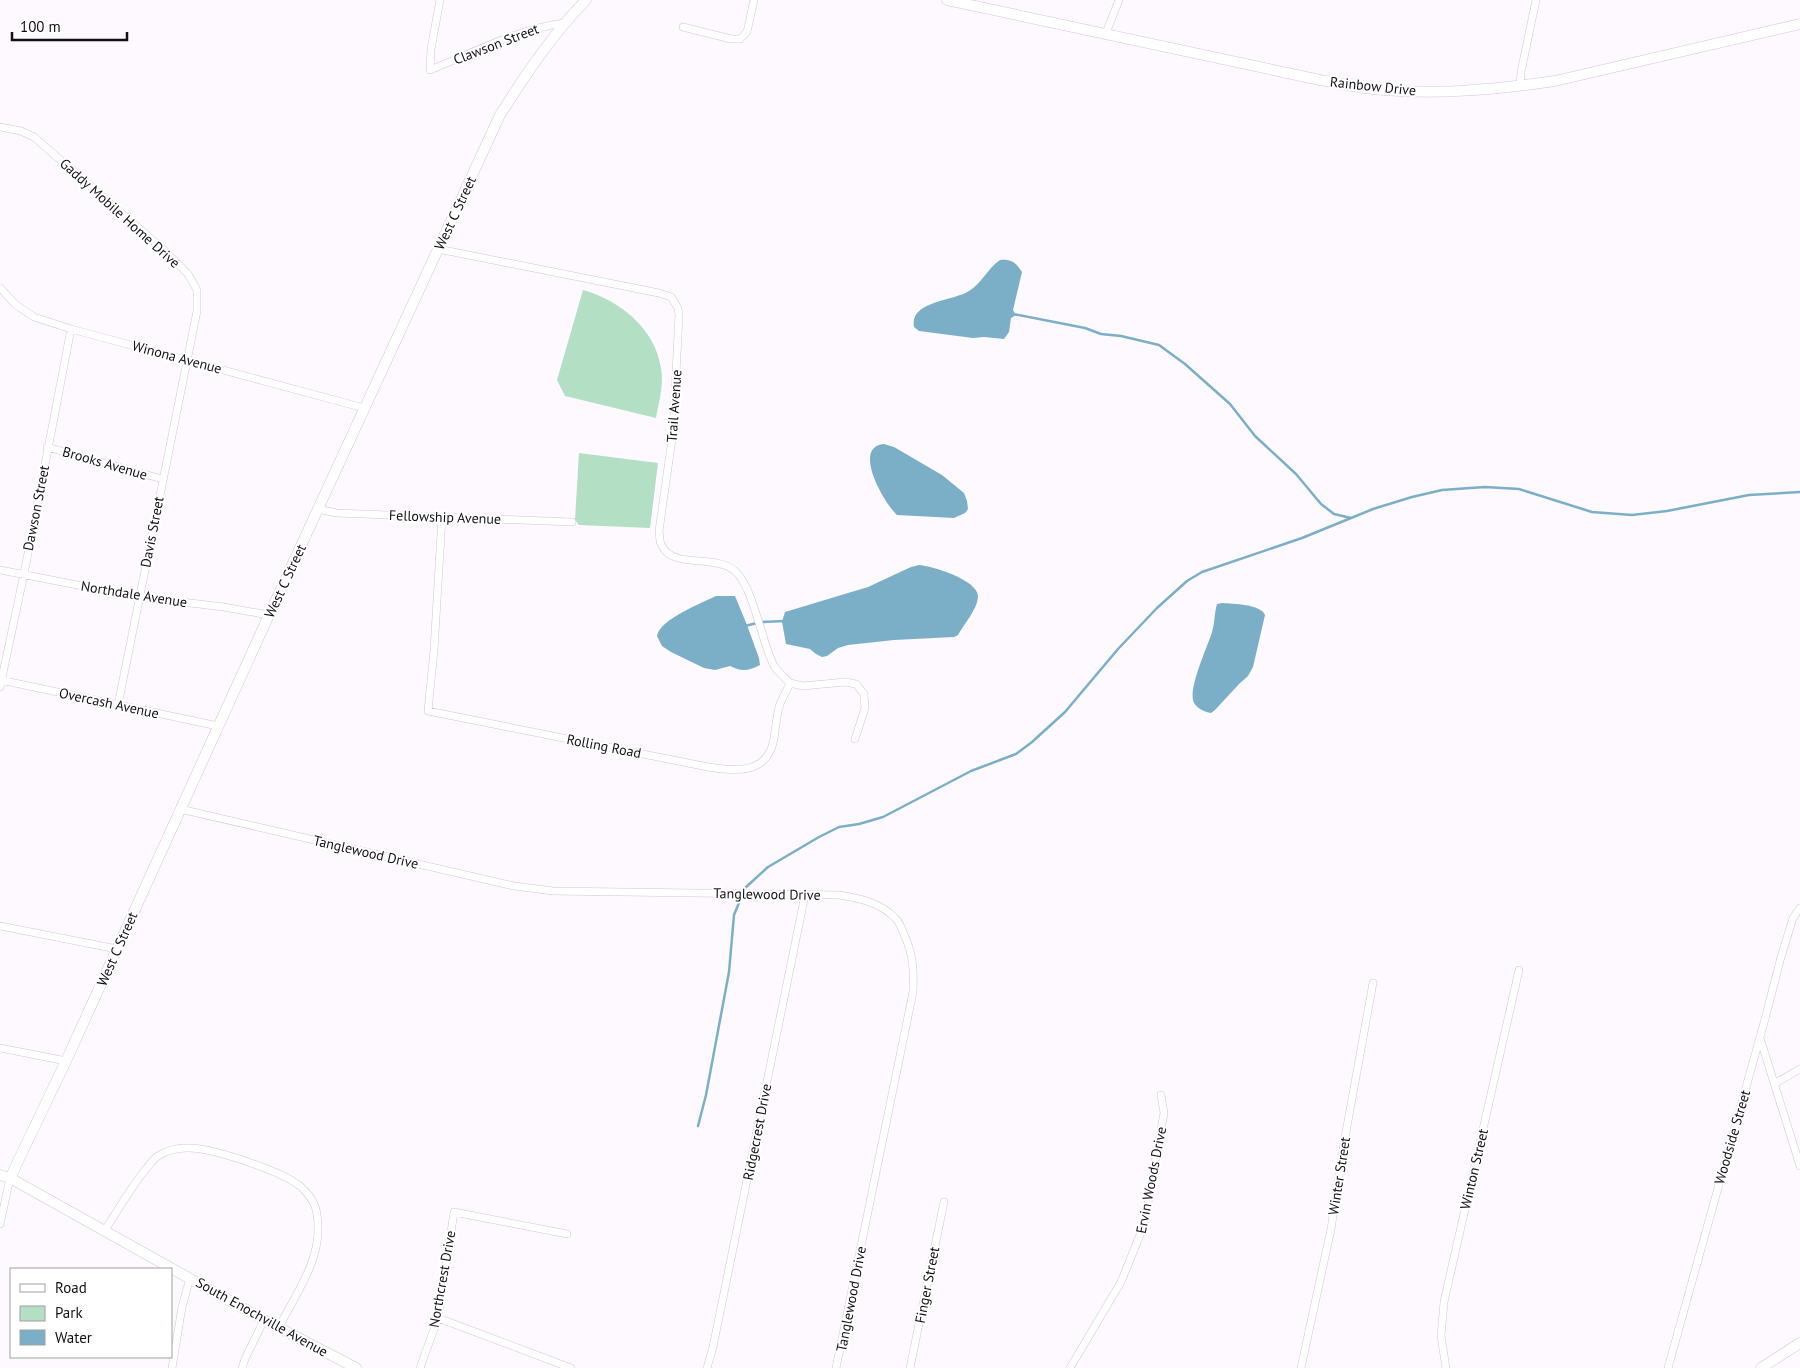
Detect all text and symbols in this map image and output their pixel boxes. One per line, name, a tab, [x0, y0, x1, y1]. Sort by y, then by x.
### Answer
scale bar	[12, 10, 128, 42]
text: 100 m	[20, 17, 61, 36]
street label: Clawson Street	[451, 19, 541, 69]
street label: Rainbow Drive	[1329, 73, 1417, 99]
street label: Gaddy Mobile Home Drive	[56, 154, 184, 272]
street label: West C Street	[430, 173, 480, 253]
street label: Winona Avenue	[130, 336, 224, 378]
street label: Trail Avenue	[662, 369, 686, 443]
street label: Brooks Avenue	[60, 442, 150, 484]
street label: Dawson Street	[19, 463, 53, 552]
street label: Davis Street	[136, 495, 168, 569]
street label: Fellowship Avenue	[389, 506, 501, 528]
street label: West C Street	[260, 541, 310, 621]
street label: Northdale Avenue	[80, 577, 188, 611]
street label: Overcash Avenue	[57, 684, 161, 722]
street label: Rolling Road	[565, 730, 643, 762]
street label: Tanglewood Drive	[312, 831, 420, 873]
street label: Tanglewood Drive	[713, 884, 821, 904]
street label: West C Street	[93, 909, 141, 989]
street label: Ridgecrest Drive	[739, 1082, 775, 1182]
street label: Woodside Street	[1710, 1087, 1754, 1186]
street label: Ervin Woods Drive	[1132, 1125, 1170, 1235]
street label: Winton Street	[1456, 1127, 1492, 1211]
street label: Winter Street	[1324, 1135, 1354, 1216]
street label: Northcrest Drive	[425, 1229, 459, 1329]
street label: Tanglewood Drive	[832, 1245, 870, 1353]
street label: Finger Street	[911, 1245, 943, 1325]
legend	[10, 1268, 172, 1358]
street label: South Enochville Avenue	[193, 1273, 331, 1361]
text: Road	[55, 1278, 87, 1297]
text: Park	[55, 1303, 83, 1322]
text: Water	[55, 1328, 92, 1347]

